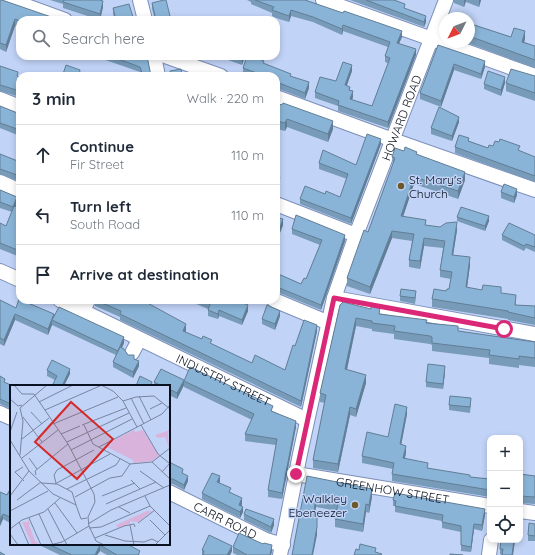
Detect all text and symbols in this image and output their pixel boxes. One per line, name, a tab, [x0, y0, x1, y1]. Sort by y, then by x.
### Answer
north arrow	[439, 12, 475, 48]
search box	[16, 16, 280, 60]
icon: search	[30, 27, 52, 49]
text: Search here	[62, 29, 145, 48]
street label: HOWARD ROAD	[378, 72, 424, 163]
text: 3 min	[32, 88, 76, 109]
text: Walk · 220 m	[187, 90, 264, 106]
text: Continue	[70, 137, 134, 156]
icon: ahead	[32, 144, 54, 166]
text: 110 m	[231, 147, 264, 163]
text: Fir Street	[70, 156, 124, 172]
place label: St. Mary's Church	[409, 172, 462, 201]
marker: St. Mary's Church	[396, 181, 406, 191]
text: Turn left	[70, 197, 132, 216]
icon: left	[32, 204, 54, 226]
text: 110 m	[231, 207, 264, 223]
text: South Road	[70, 216, 140, 232]
icon: arrive	[32, 264, 54, 286]
text: Arrive at destination	[70, 265, 219, 284]
route start	[495, 320, 513, 338]
street label: INDUSTRY STREET	[174, 350, 274, 409]
inset map	[10, 385, 170, 545]
map controls	[487, 435, 523, 543]
button: +	[487, 435, 523, 471]
route end	[287, 465, 305, 483]
button: −	[487, 471, 523, 507]
street label: GREENHOW STREET	[335, 473, 450, 507]
place label: Walkley Ebeneezer	[289, 491, 347, 520]
street label: CARR ROAD	[191, 498, 260, 542]
marker: Walkley Ebeneezer	[350, 500, 360, 510]
button: locate	[487, 507, 523, 543]

